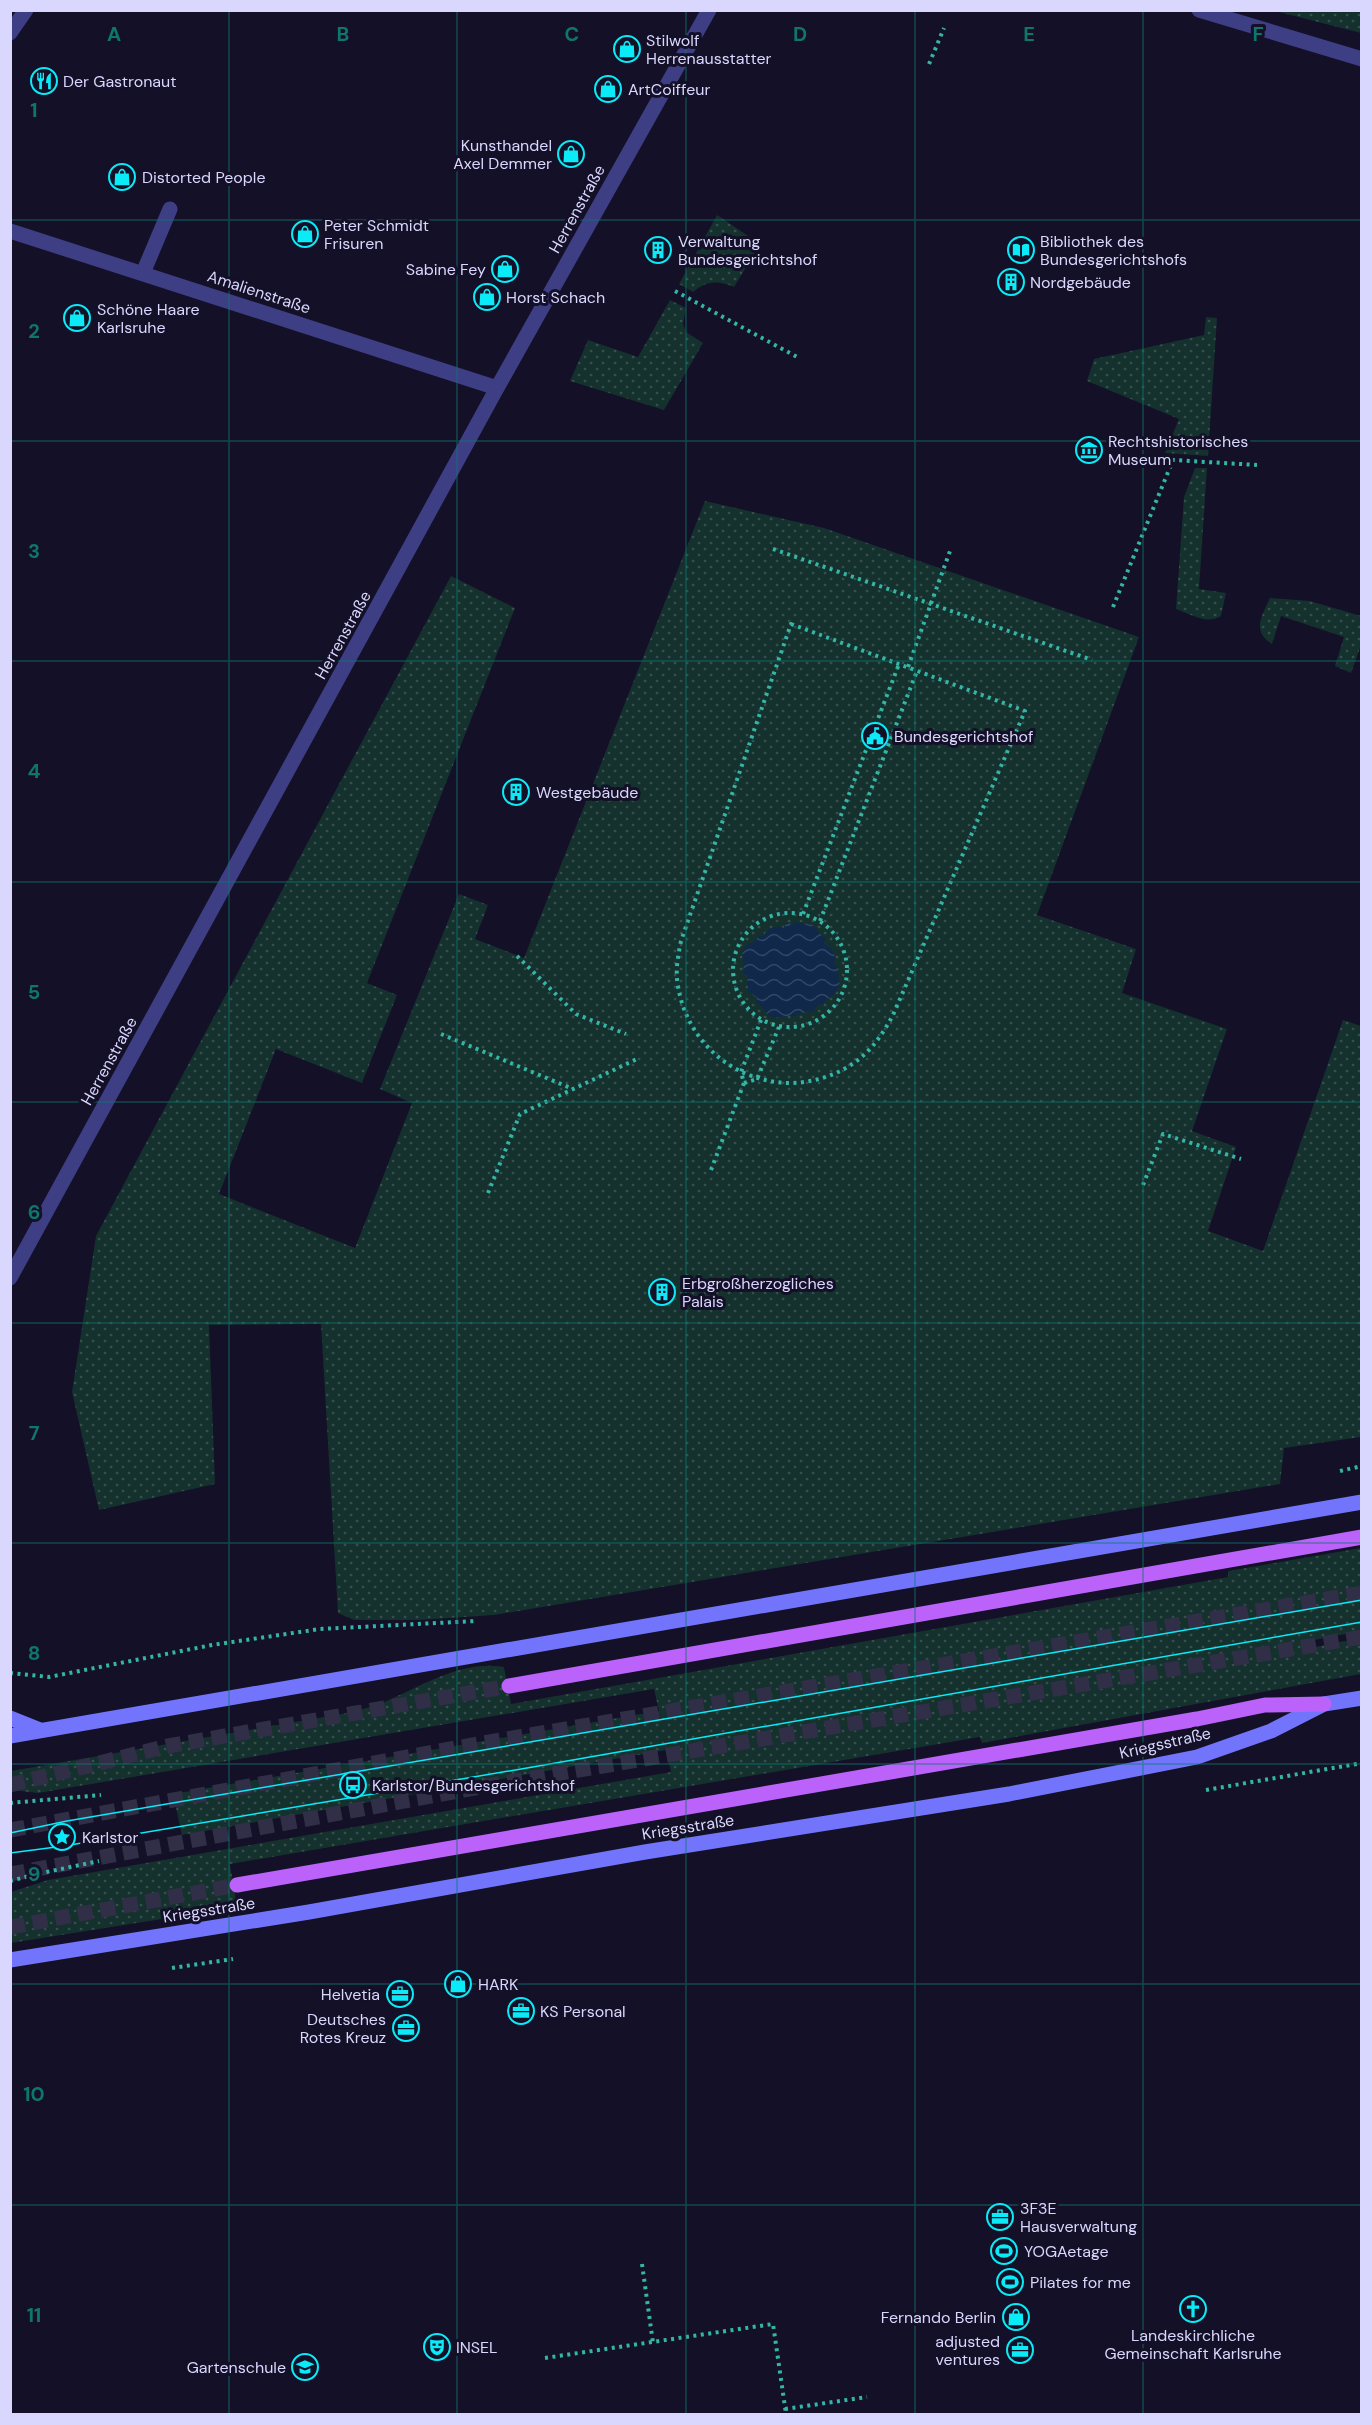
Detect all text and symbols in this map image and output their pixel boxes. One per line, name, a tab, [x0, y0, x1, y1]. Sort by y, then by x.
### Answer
text: A	[107, 21, 121, 47]
text: B	[337, 21, 349, 47]
text: C	[565, 21, 579, 47]
text: D	[793, 21, 807, 47]
text: E	[1023, 21, 1035, 47]
text: F	[1252, 21, 1264, 47]
place label: Stilwolf Herrenausstatter	[646, 30, 772, 69]
shop icon: Stilwolf Herrenausstatter	[612, 34, 642, 64]
restaurant icon: Der Gastronaut	[29, 66, 59, 96]
place label: Der Gastronaut	[63, 71, 177, 92]
shop icon: ArtCoiffeur	[593, 74, 623, 104]
place label: ArtCoiffeur	[628, 79, 710, 100]
text: 1	[30, 97, 38, 123]
place label: Kunsthandel Axel Demmer	[453, 135, 552, 174]
shop icon: Kunsthandel Axel Demmer	[556, 139, 586, 169]
street label: Herrenstraße	[544, 161, 610, 257]
shop icon: Distorted People	[107, 162, 137, 192]
place label: Distorted People	[142, 167, 265, 188]
place label: Peter Schmidt Frisuren	[324, 215, 429, 254]
shop icon: Peter Schmidt Frisuren	[290, 219, 320, 249]
place label: Verwaltung Bundesgerichtshof	[678, 231, 817, 270]
place label: Bibliothek des Bundesgerichtshofs	[1040, 231, 1187, 270]
building icon: Verwaltung Bundesgerichtshof	[643, 235, 673, 265]
library icon: Bibliothek des Bundesgerichtshofs	[1006, 235, 1036, 265]
shop icon: Sabine Fey	[490, 254, 520, 284]
place label: Sabine Fey	[406, 259, 486, 280]
street label: Amalienstraße	[205, 265, 313, 319]
building icon: Nordgebäude	[996, 267, 1026, 297]
place label: Nordgebäude	[1030, 272, 1131, 293]
shop icon: Horst Schach	[472, 282, 502, 312]
place label: Horst Schach	[506, 287, 605, 308]
place label: Schöne Haare Karlsruhe	[97, 299, 200, 338]
shop icon: Schöne Haare Karlsruhe	[62, 303, 92, 333]
text: 2	[28, 318, 40, 344]
place label: Rechtshistorisches Museum	[1108, 431, 1248, 470]
museum icon: Rechtshistorisches Museum	[1074, 435, 1104, 465]
text: 3	[28, 538, 40, 564]
street label: Herrenstraße	[310, 587, 376, 683]
public building icon: Bundesgerichtshof	[860, 721, 890, 751]
place label: Bundesgerichtshof	[894, 726, 1033, 747]
text: 4	[28, 758, 41, 784]
building icon: Westgebäude	[501, 777, 531, 807]
place label: Westgebäude	[536, 782, 638, 803]
text: 5	[28, 979, 40, 1005]
street label: Herrenstraße	[76, 1013, 142, 1109]
text: 6	[28, 1199, 40, 1225]
place label: Erbgroßherzogliches Palais	[682, 1273, 834, 1312]
building icon: Erbgroßherzogliches Palais	[647, 1277, 677, 1307]
text: 7	[29, 1420, 40, 1446]
text: 8	[28, 1640, 40, 1666]
street label: Kriegsstraße	[1117, 1722, 1213, 1764]
bus stop icon: Karlstor/Bundesgerichtshof	[338, 1770, 368, 1800]
place label: Karlstor/Bundesgerichtshof	[372, 1775, 575, 1796]
street label: Kriegsstraße	[640, 1809, 736, 1845]
place icon: Karlstor	[47, 1822, 77, 1852]
place label: Karlstor	[82, 1827, 138, 1848]
text: 9	[28, 1861, 40, 1887]
street label: Kriegsstraße	[161, 1892, 257, 1928]
shop icon: HARK	[443, 1969, 473, 1999]
place label: HARK	[478, 1974, 518, 1995]
office icon: Helvetia	[385, 1979, 415, 2009]
place label: Helvetia	[321, 1984, 380, 2005]
office icon: KS Personal	[506, 1996, 536, 2026]
place label: KS Personal	[540, 2001, 626, 2022]
place label: Deutsches Rotes Kreuz	[300, 2009, 386, 2048]
office icon: Deutsches Rotes Kreuz	[391, 2013, 421, 2043]
text: 10	[23, 2081, 45, 2107]
place label: 3F3E Hausverwaltung	[1020, 2198, 1137, 2237]
office icon: 3F3E Hausverwaltung	[985, 2202, 1015, 2232]
sports icon: YOGAetage	[989, 2236, 1019, 2266]
place label: YOGAetage	[1024, 2241, 1109, 2262]
sports icon: Pilates for me	[995, 2267, 1025, 2297]
place label: Pilates for me	[1030, 2272, 1131, 2293]
church icon: Landeskirchliche Gemeinschaft Karlsruhe	[1178, 2294, 1208, 2324]
text: 11	[27, 2302, 41, 2328]
shop icon: Fernando Berlin	[1001, 2302, 1031, 2332]
place label: Fernando Berlin	[881, 2307, 996, 2328]
place label: Landeskirchliche Gemeinschaft Karlsruhe	[1104, 2325, 1282, 2364]
place label: adjusted ventures	[935, 2331, 1000, 2370]
theatre icon: INSEL	[422, 2332, 452, 2362]
office icon: adjusted ventures	[1005, 2335, 1035, 2365]
place label: INSEL	[456, 2337, 498, 2358]
school or university icon: Gartenschule	[290, 2352, 320, 2382]
place label: Gartenschule	[187, 2357, 286, 2378]

